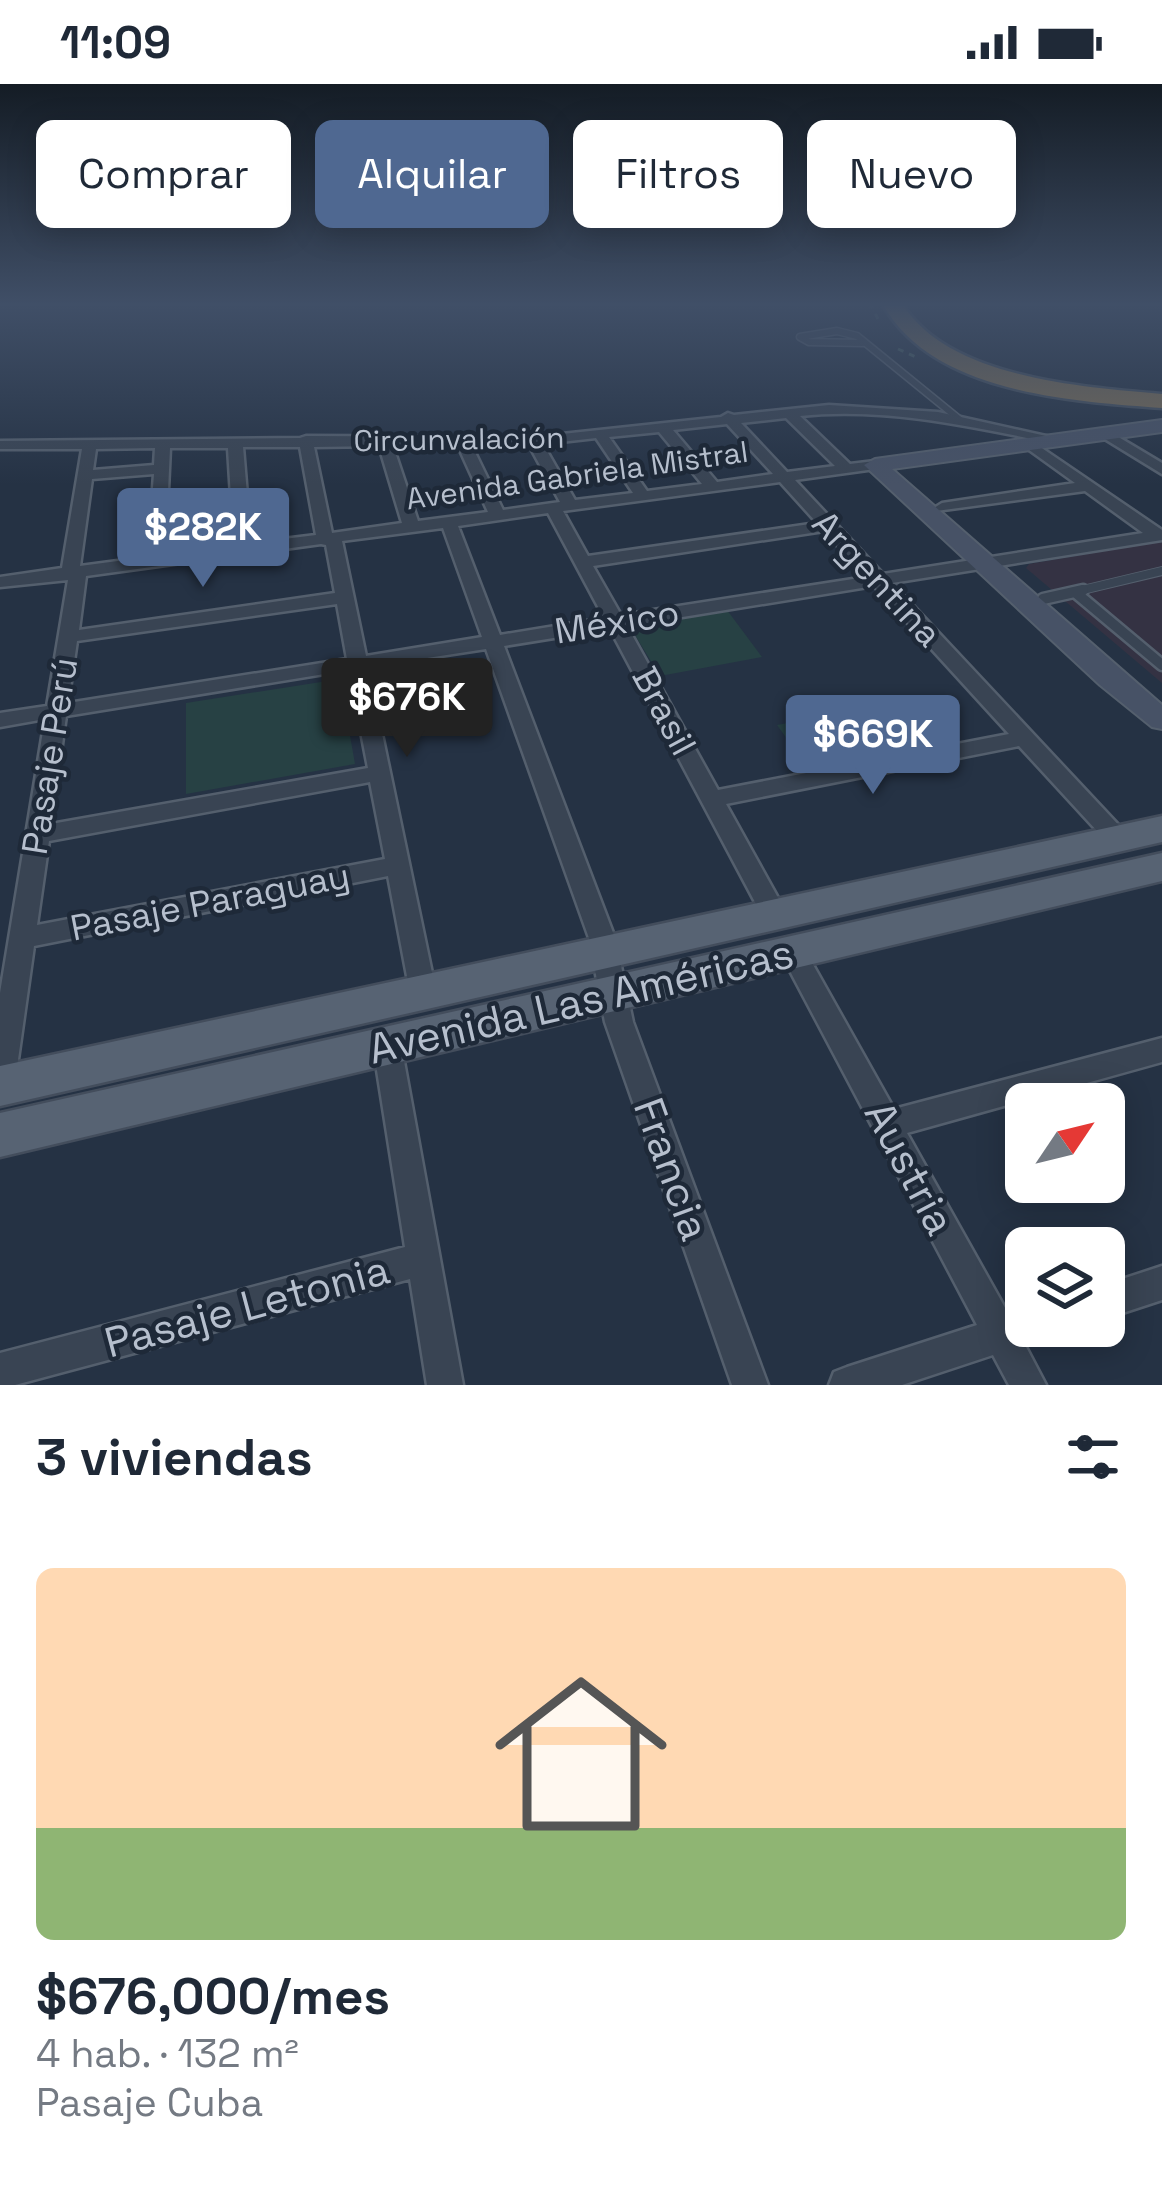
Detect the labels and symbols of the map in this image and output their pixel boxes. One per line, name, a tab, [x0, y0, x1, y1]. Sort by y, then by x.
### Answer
street label: Circunvalación	[353, 418, 565, 460]
street label: Avenida Gabriela Mistral	[404, 432, 750, 518]
pin: $282K	[119, 488, 287, 590]
street label: Argentina	[802, 501, 952, 657]
street label: México	[552, 589, 682, 655]
street label: Pasaje Perú	[12, 654, 88, 858]
pin: $676K	[323, 658, 491, 760]
street label: Brasil	[622, 659, 706, 763]
pin: $669K	[789, 695, 957, 797]
street label: Pasaje Paraguay	[67, 852, 353, 952]
street label: Avenida Las Américas	[363, 926, 799, 1076]
north arrow	[1005, 1083, 1125, 1203]
street label: Francia	[622, 1091, 722, 1247]
street label: Austria	[853, 1092, 967, 1244]
street label: Pasaje Letonia	[99, 1243, 395, 1369]

